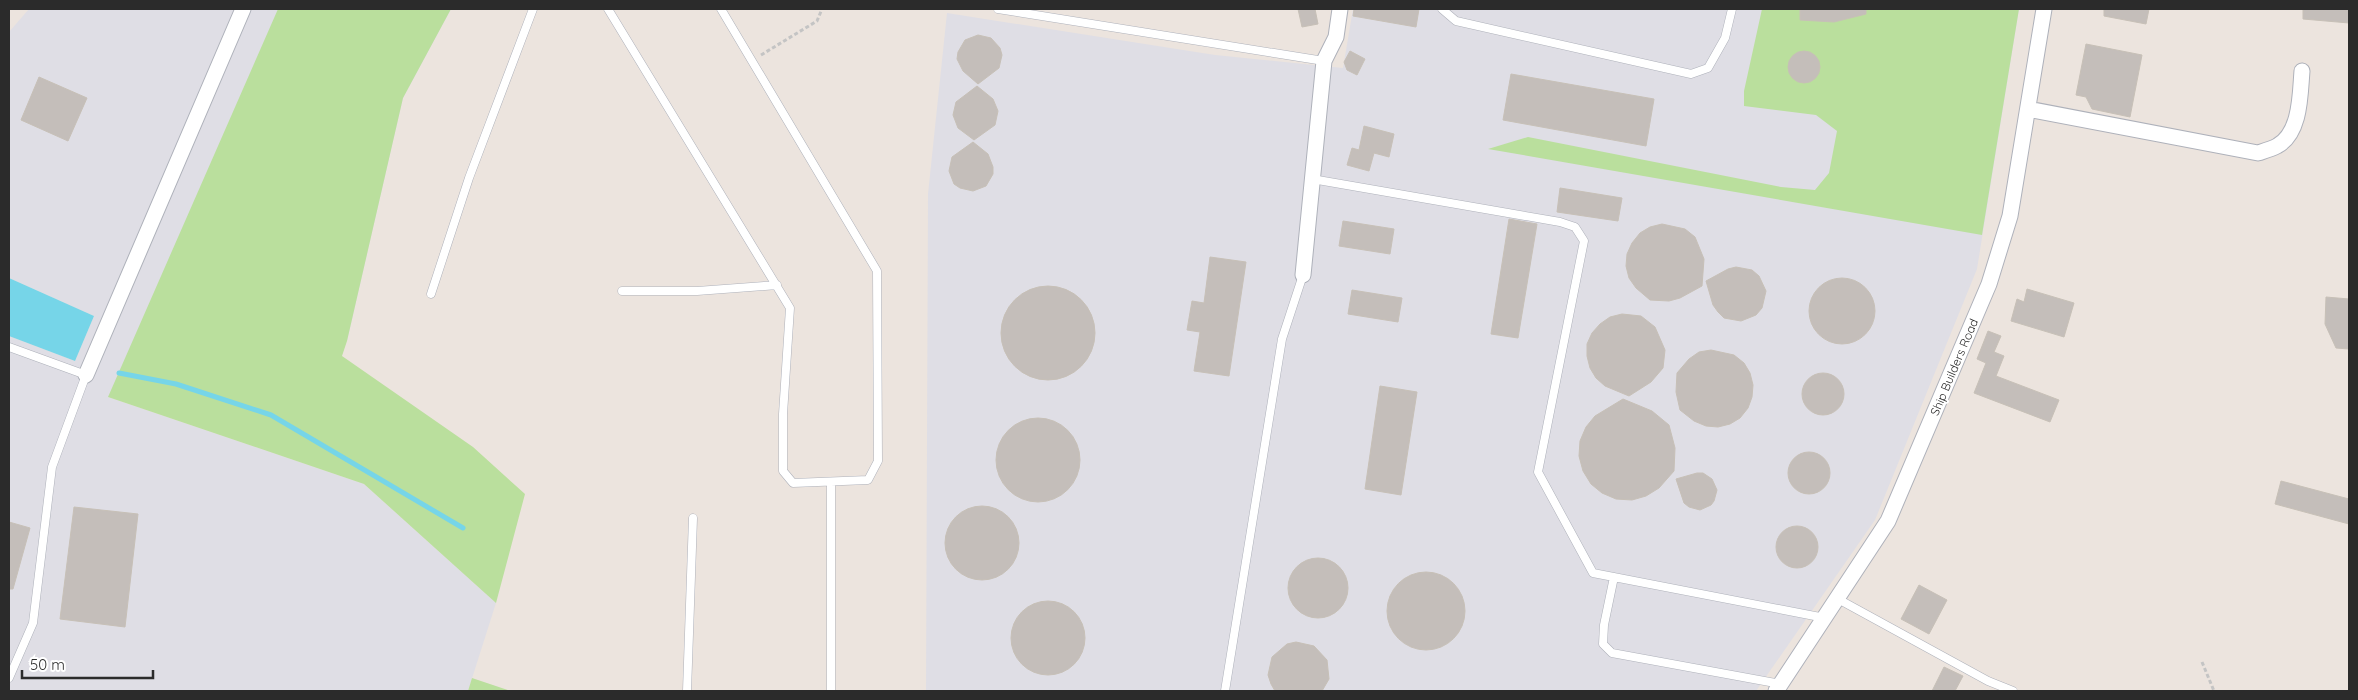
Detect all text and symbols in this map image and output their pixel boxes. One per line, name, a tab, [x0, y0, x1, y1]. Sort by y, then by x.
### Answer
street label: Ship Builders Road	[1927, 316, 1981, 418]
scale bar	[22, 648, 154, 680]
text: 50 m	[30, 655, 65, 674]

